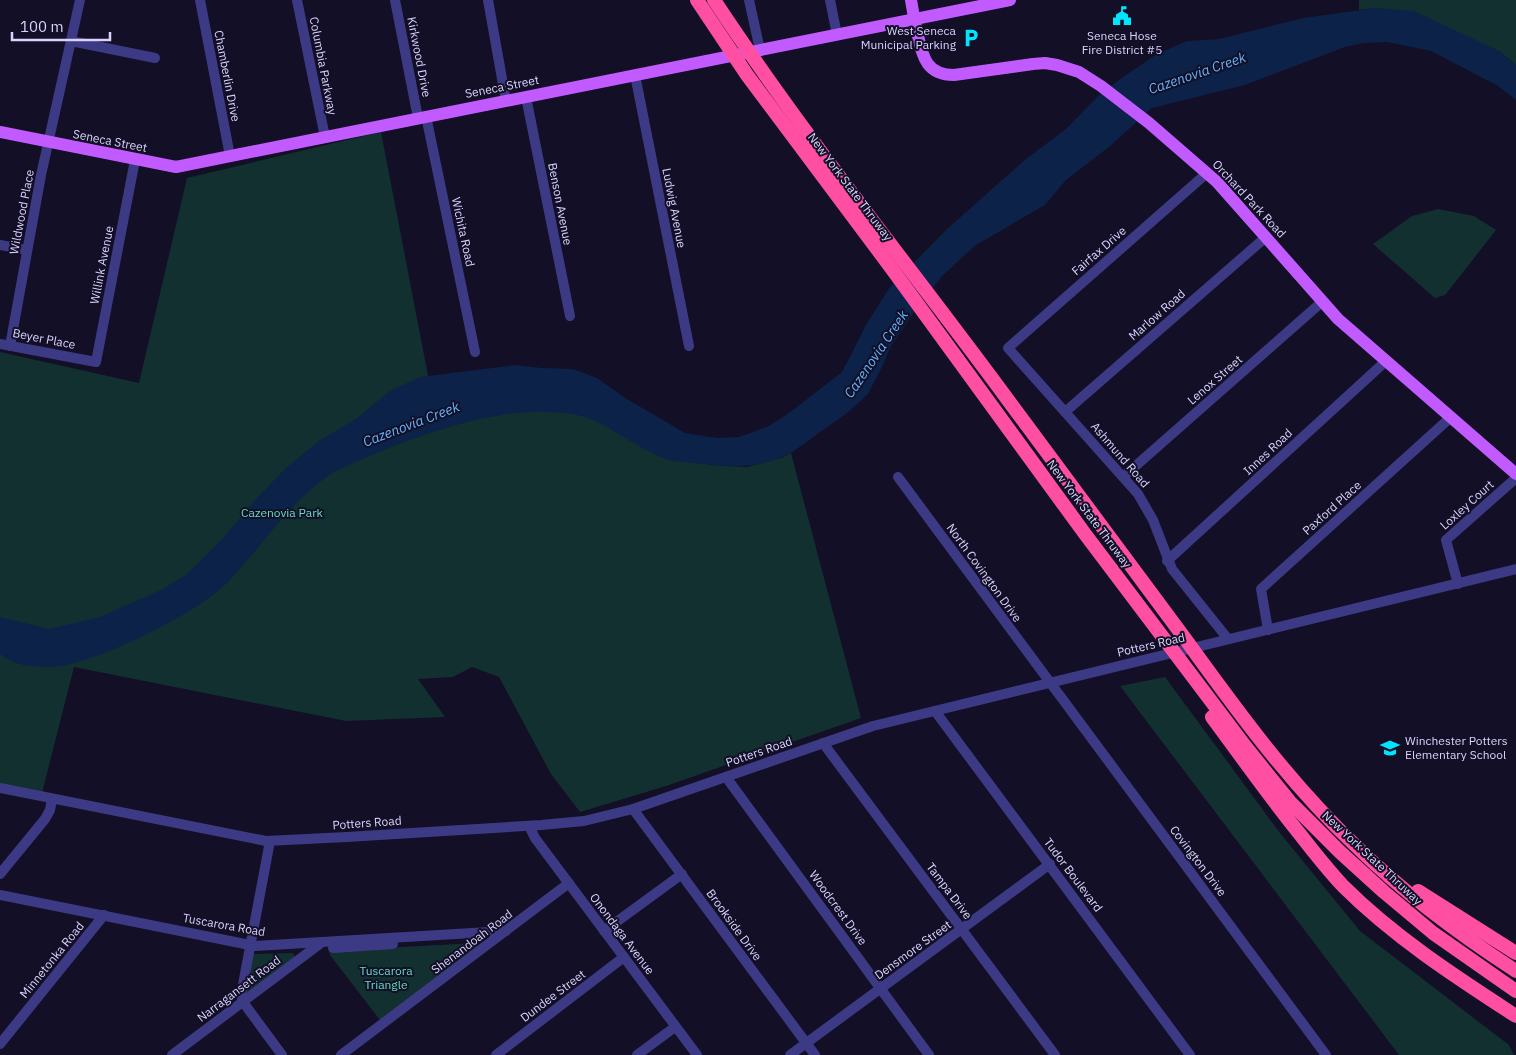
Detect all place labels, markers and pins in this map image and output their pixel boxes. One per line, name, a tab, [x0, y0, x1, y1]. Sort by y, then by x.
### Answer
public building icon: Seneca Hose Fire District #5	[1111, 5, 1133, 27]
place label: West Seneca Municipal Parking	[861, 23, 957, 52]
parking icon: West Seneca Municipal Parking	[960, 27, 982, 49]
place label: Seneca Hose Fire District #5	[1082, 28, 1162, 57]
place label: Winchester Potters Elementary School	[1405, 733, 1508, 762]
school or university icon: Winchester Potters Elementary School	[1379, 737, 1401, 759]

